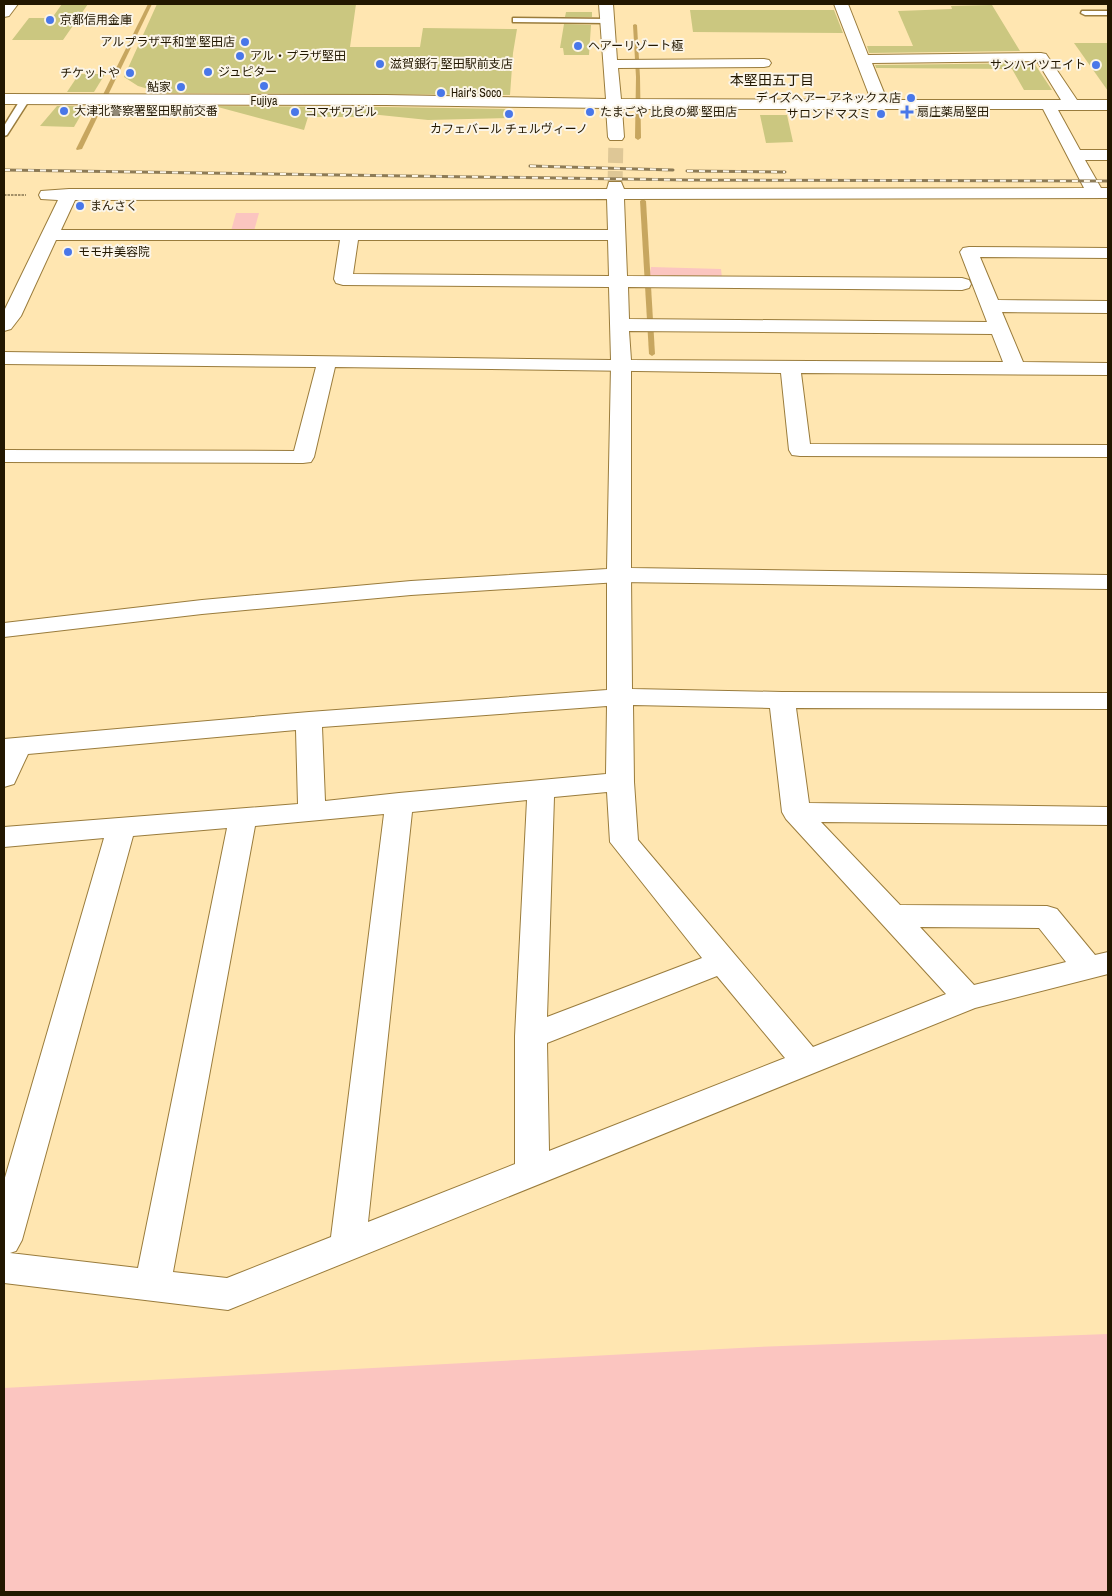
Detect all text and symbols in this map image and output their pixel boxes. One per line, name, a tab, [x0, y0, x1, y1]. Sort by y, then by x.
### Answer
place label: 京都信用金庫	[60, 12, 132, 28]
marker: 京都信用金庫	[44, 14, 56, 26]
place label: アルプラザ平和堂 堅田店	[100, 34, 235, 50]
marker: アルプラザ平和堂 堅田店	[239, 36, 251, 48]
place label: ヘアーリゾート極	[588, 38, 683, 54]
marker: ヘアーリゾート極	[572, 40, 584, 52]
place label: アル・プラザ堅田	[250, 48, 346, 64]
marker: アル・プラザ堅田	[234, 50, 246, 62]
place label: 滋賀銀行 堅田駅前支店	[390, 56, 513, 72]
place label: サンハイツエイト	[990, 57, 1086, 73]
marker: 滋賀銀行 堅田駅前支店	[374, 58, 386, 70]
marker: サンハイツエイト	[1090, 59, 1102, 71]
place label: ジュピター	[218, 64, 277, 80]
place label: チケットや	[60, 65, 120, 81]
marker: ジュピター	[202, 66, 214, 78]
marker: チケットや	[124, 67, 136, 79]
district label: 本堅田五丁目	[730, 71, 814, 89]
place label: 鮎家	[147, 79, 171, 95]
marker: Fujiya	[258, 80, 270, 92]
marker: 鮎家	[175, 81, 187, 93]
place label: Hair's Soco	[451, 85, 502, 101]
marker: Hair's Soco	[435, 87, 447, 99]
place label: デイズヘアー アネックス店	[756, 90, 901, 106]
marker: デイズヘアー アネックス店	[905, 92, 917, 104]
place label: Fujiya	[251, 93, 278, 109]
place label: 大津北警察署堅田駅前交番	[74, 103, 218, 119]
place label: コマザワビル	[305, 104, 377, 120]
place label: たまごや 比良の郷 堅田店	[600, 104, 737, 120]
place label: 扇庄薬局堅田	[917, 104, 989, 120]
marker: 大津北警察署堅田駅前交番	[58, 105, 70, 117]
marker: コマザワビル	[289, 106, 301, 118]
marker: たまごや 比良の郷 堅田店	[584, 106, 596, 118]
place label: サロンドマスミ	[787, 106, 871, 122]
marker: 扇庄薬局堅田	[901, 106, 913, 118]
marker: カフェバール チェルヴィーノ	[503, 108, 515, 120]
marker: サロンドマスミ	[875, 108, 887, 120]
place label: カフェバール チェルヴィーノ	[430, 121, 588, 137]
place label: まんさく	[90, 198, 138, 214]
marker: まんさく	[74, 200, 86, 212]
place label: モモ井美容院	[78, 244, 150, 260]
marker: モモ井美容院	[62, 246, 74, 258]

